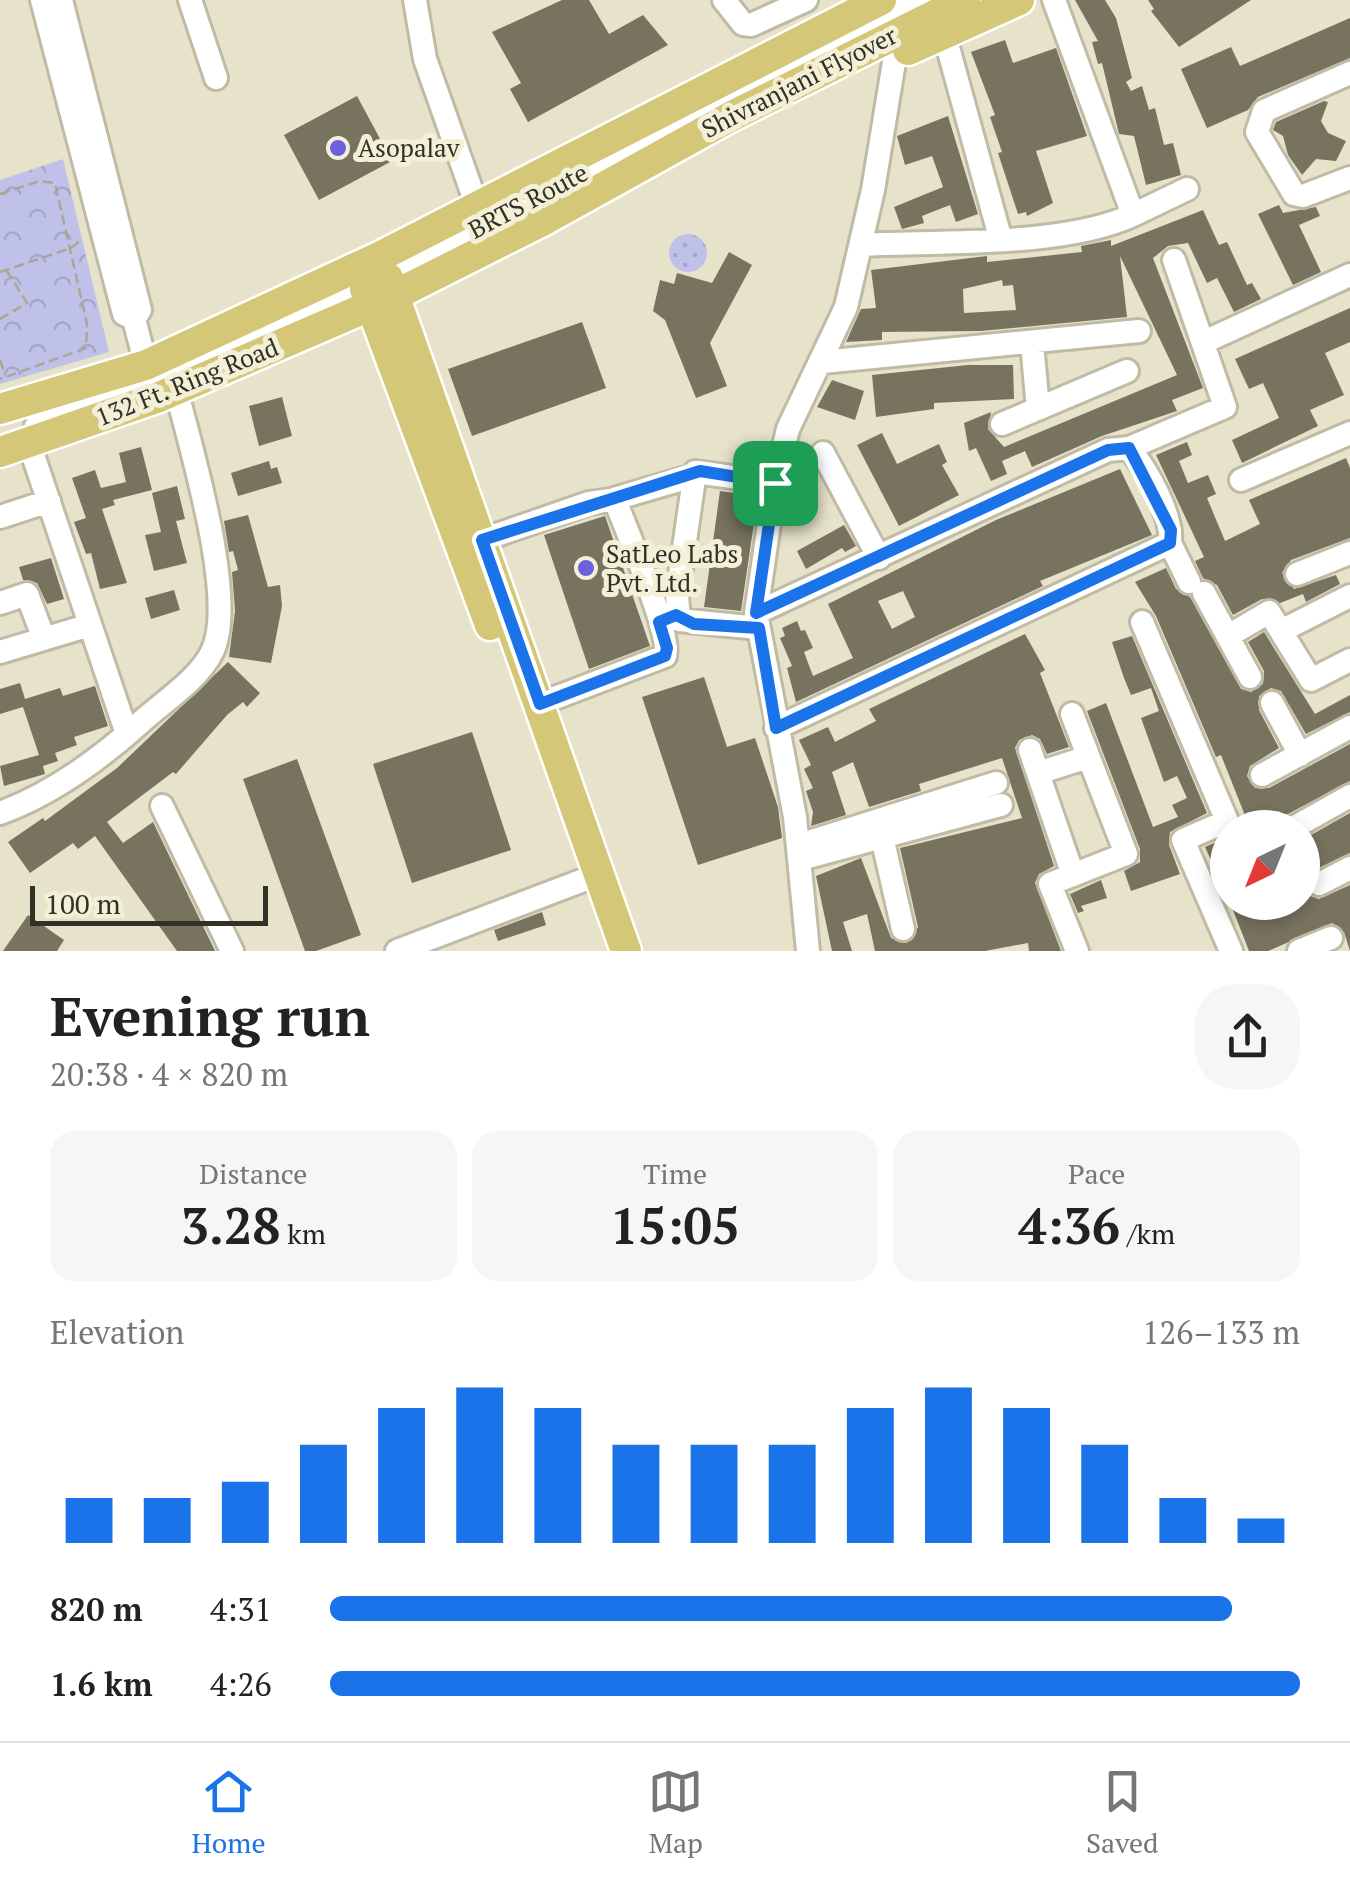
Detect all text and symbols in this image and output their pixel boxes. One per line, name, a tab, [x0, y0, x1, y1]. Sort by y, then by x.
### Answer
street label: Shivranjani Flyover	[696, 18, 902, 145]
place label: Asopalav	[358, 131, 460, 164]
marker: Asopalav	[327, 137, 349, 159]
street label: BRTS Route	[462, 155, 593, 246]
street label: 132 Ft. Ring Road	[91, 330, 283, 433]
pin	[733, 441, 818, 526]
icon: arrive	[748, 456, 803, 511]
place label: SatLeo Labs Pvt. Ltd.	[606, 537, 738, 599]
marker: SatLeo Labs Pvt. Ltd.	[575, 557, 597, 579]
north arrow	[1210, 810, 1320, 920]
map controls	[1210, 810, 1320, 920]
scale bar	[30, 881, 268, 926]
text: 100 m	[45, 885, 121, 922]
text: Evening run	[50, 979, 370, 1052]
button: share	[1195, 984, 1300, 1089]
text: 20:38 · 4 × 820 m	[50, 1053, 288, 1095]
text: Distance	[199, 1155, 307, 1192]
text: Time	[643, 1155, 707, 1192]
text: Pace	[1068, 1155, 1125, 1192]
text: 3.28	[181, 1192, 280, 1258]
text: 15:05	[610, 1192, 740, 1258]
text: 4:36	[1018, 1192, 1120, 1258]
text: km	[280, 1215, 326, 1252]
text: /km	[1120, 1215, 1175, 1252]
text: Elevation	[50, 1311, 184, 1353]
text: 126–133 m	[1142, 1311, 1300, 1353]
text: 820 m	[50, 1588, 142, 1630]
text: 4:31	[210, 1588, 272, 1630]
text: 1.6 km	[50, 1663, 153, 1705]
text: 4:26	[210, 1663, 272, 1705]
tab: Home	[191, 1764, 266, 1861]
tab: Map	[648, 1764, 703, 1861]
tab: Saved	[1086, 1764, 1159, 1861]

